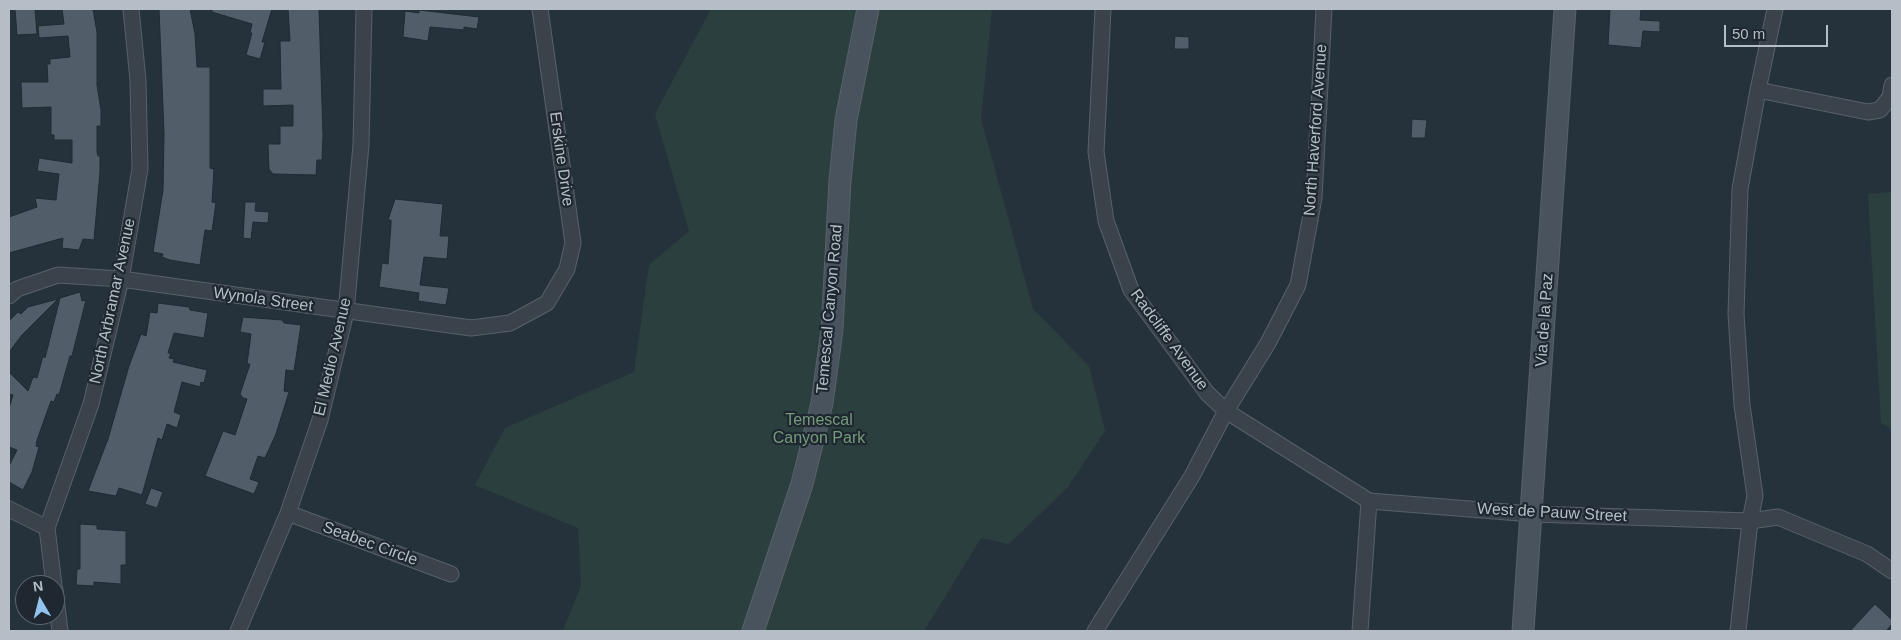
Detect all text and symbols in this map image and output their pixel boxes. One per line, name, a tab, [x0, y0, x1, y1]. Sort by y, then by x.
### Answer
scale bar	[1726, 15, 1830, 47]
text: 50 m	[1732, 25, 1765, 42]
street label: North Haverford Avenue	[1300, 43, 1332, 217]
street label: Erskine Drive	[545, 111, 577, 207]
street label: North Arbramar Avenue	[86, 217, 140, 385]
street label: Temescal Canyon Road	[813, 224, 847, 394]
street label: Via de la Paz	[1532, 272, 1558, 368]
street label: Wynola Street	[212, 284, 314, 316]
street label: Radcliffe Avenue	[1126, 286, 1212, 394]
street label: El Medio Avenue	[310, 296, 356, 418]
park label: Temescal Canyon Park	[773, 411, 865, 449]
street label: West de Pauw Street	[1477, 499, 1627, 527]
street label: Seabec Circle	[320, 518, 420, 570]
north arrow	[15, 575, 65, 625]
text: N	[32, 578, 44, 595]

